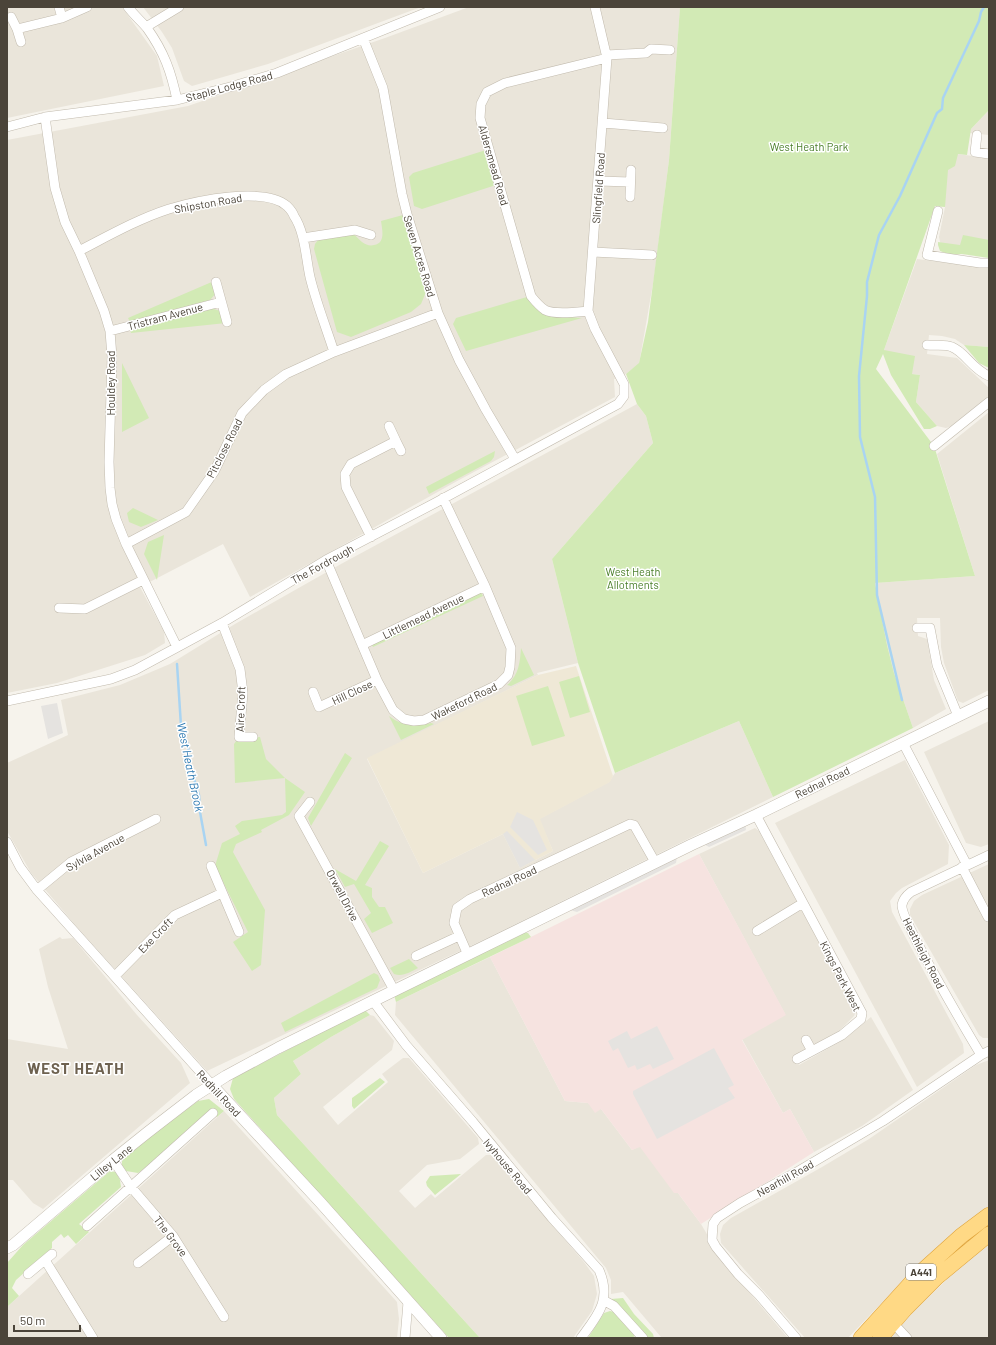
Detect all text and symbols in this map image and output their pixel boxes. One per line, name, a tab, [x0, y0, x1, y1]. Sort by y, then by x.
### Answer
street label: Staple Lodge Road	[184, 68, 274, 104]
street label: Aldersmead Road	[476, 123, 512, 207]
park label: West Heath Park	[770, 140, 849, 153]
street label: Slingfield Road	[589, 152, 607, 224]
street label: Shipston Road	[173, 191, 243, 215]
street label: Seven Acres Road	[401, 213, 439, 299]
street label: Tristram Avenue	[126, 300, 204, 332]
street label: Houldey Road	[104, 351, 117, 415]
street label: Pitclose Road	[203, 416, 245, 480]
street label: The Fordrough	[288, 541, 356, 587]
park label: West Heath Allotments	[606, 565, 661, 591]
street label: Littlemead Avenue	[380, 591, 466, 641]
street label: Hill Close	[329, 677, 375, 707]
street label: Wakeford Road	[429, 679, 499, 723]
street label: Aire Croft	[233, 686, 247, 732]
water label: West Heath Brook	[175, 721, 207, 813]
street label: Rednal Road	[793, 763, 851, 801]
street label: Sylvia Avenue	[63, 831, 127, 873]
street label: Rednal Road	[479, 863, 539, 899]
street label: Orwell Drive	[324, 867, 362, 923]
street label: Exe Croft	[135, 915, 175, 955]
street label: Heathleigh Road	[900, 915, 948, 991]
street label: Kings Park West	[818, 939, 864, 1013]
district label: WEST HEATH	[27, 1059, 125, 1077]
street label: Redhill Road	[194, 1067, 244, 1119]
street label: Ivyhouse Road	[481, 1136, 535, 1196]
street label: Lilley Lane	[87, 1141, 135, 1183]
street label: Nearhill Road	[754, 1157, 816, 1199]
street label: The Grove	[152, 1213, 191, 1259]
road number: A441	[906, 1264, 936, 1280]
scale bar	[14, 1307, 80, 1333]
text: 50 m	[20, 1313, 45, 1327]

